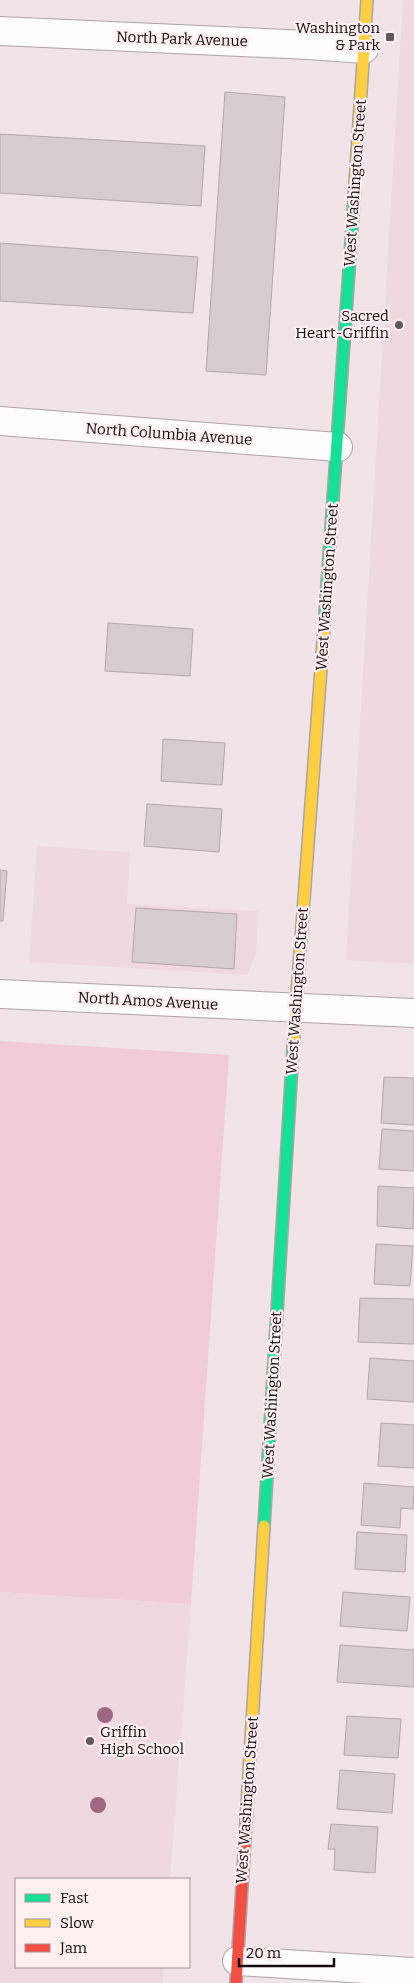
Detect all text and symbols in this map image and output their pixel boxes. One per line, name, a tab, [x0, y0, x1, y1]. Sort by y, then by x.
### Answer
place label: Washington & Park	[296, 19, 380, 54]
street label: North Park Avenue	[116, 28, 248, 50]
marker: Washington & Park	[384, 31, 396, 43]
street label: West Washington Street	[340, 98, 370, 267]
place label: Sacred Heart-Griffin	[295, 307, 390, 342]
marker: Sacred Heart-Griffin	[393, 319, 405, 331]
street label: North Columbia Avenue	[85, 419, 253, 449]
street label: West Washington Street	[312, 502, 342, 671]
street label: West Washington Street	[282, 906, 312, 1075]
street label: North Amos Avenue	[77, 988, 219, 1014]
street label: West Washington Street	[259, 1310, 285, 1479]
street label: West Washington Street	[232, 1715, 262, 1884]
place label: Griffin High School	[100, 1723, 184, 1758]
marker: Griffin High School	[84, 1735, 96, 1747]
legend	[15, 1878, 190, 1968]
text: Fast	[60, 1889, 89, 1907]
text: Slow	[60, 1914, 95, 1932]
scale bar	[239, 1936, 334, 1968]
text: Jam	[59, 1939, 88, 1957]
text: 20 m	[246, 1944, 282, 1962]

